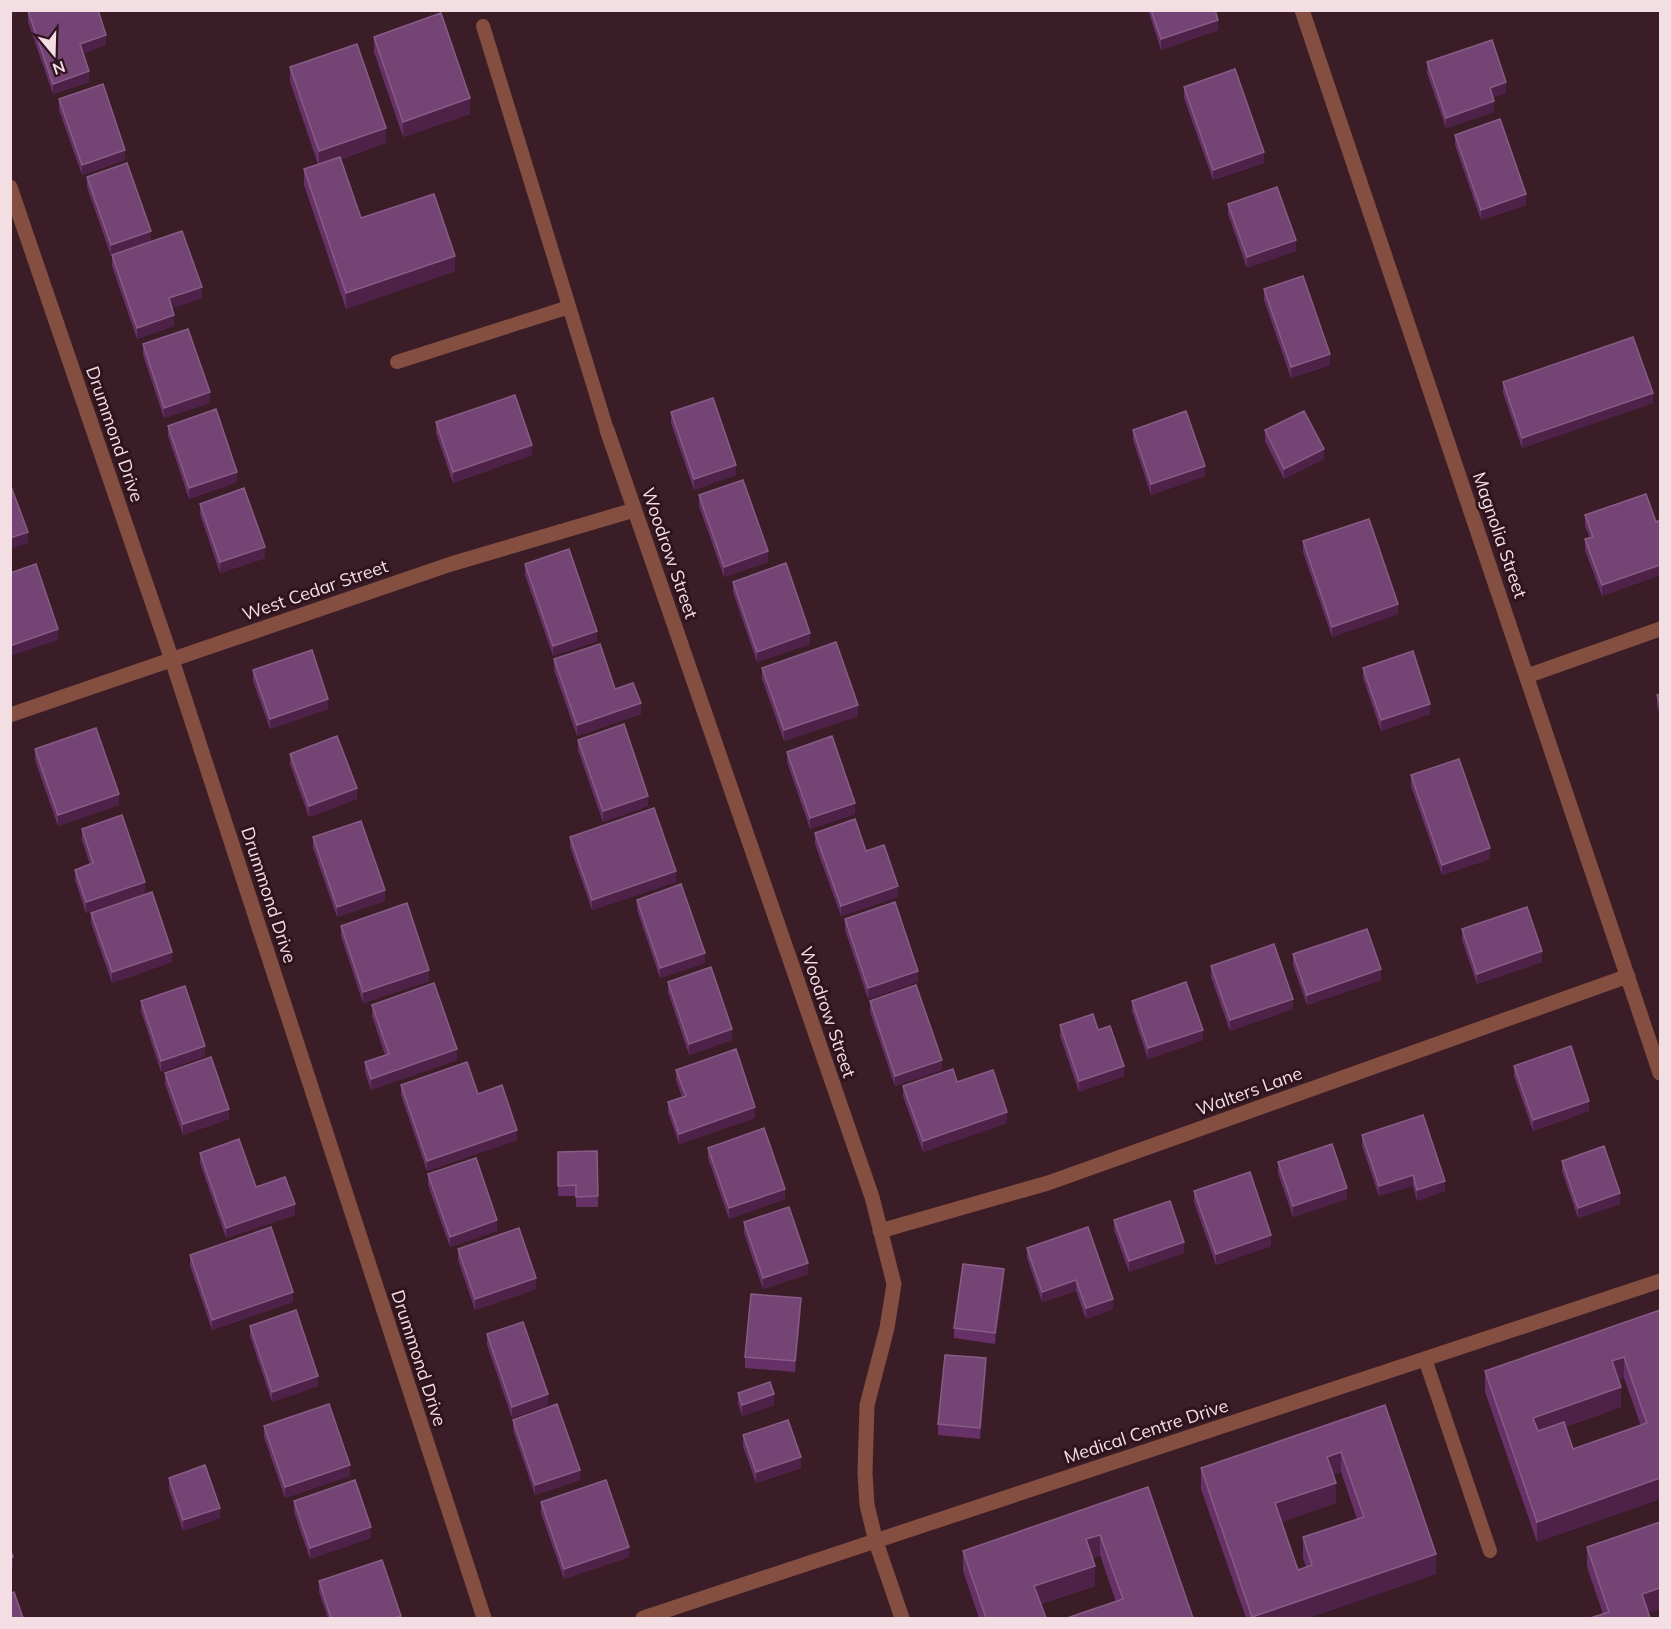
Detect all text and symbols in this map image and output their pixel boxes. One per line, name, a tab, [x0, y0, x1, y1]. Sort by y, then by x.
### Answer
north arrow	[24, 24, 84, 84]
text: N	[50, 57, 68, 80]
street label: Drummond Drive	[81, 363, 149, 505]
street label: Magnolia Street	[1468, 469, 1532, 601]
street label: Woodrow Street	[637, 484, 703, 622]
street label: West Cedar Street	[239, 554, 391, 626]
street label: Drummond Drive	[236, 824, 302, 966]
street label: Woodrow Street	[795, 943, 861, 1081]
street label: Walters Lane	[1193, 1061, 1305, 1121]
street label: Drummond Drive	[386, 1287, 452, 1429]
street label: Medical Centre Drive	[1061, 1394, 1231, 1468]

